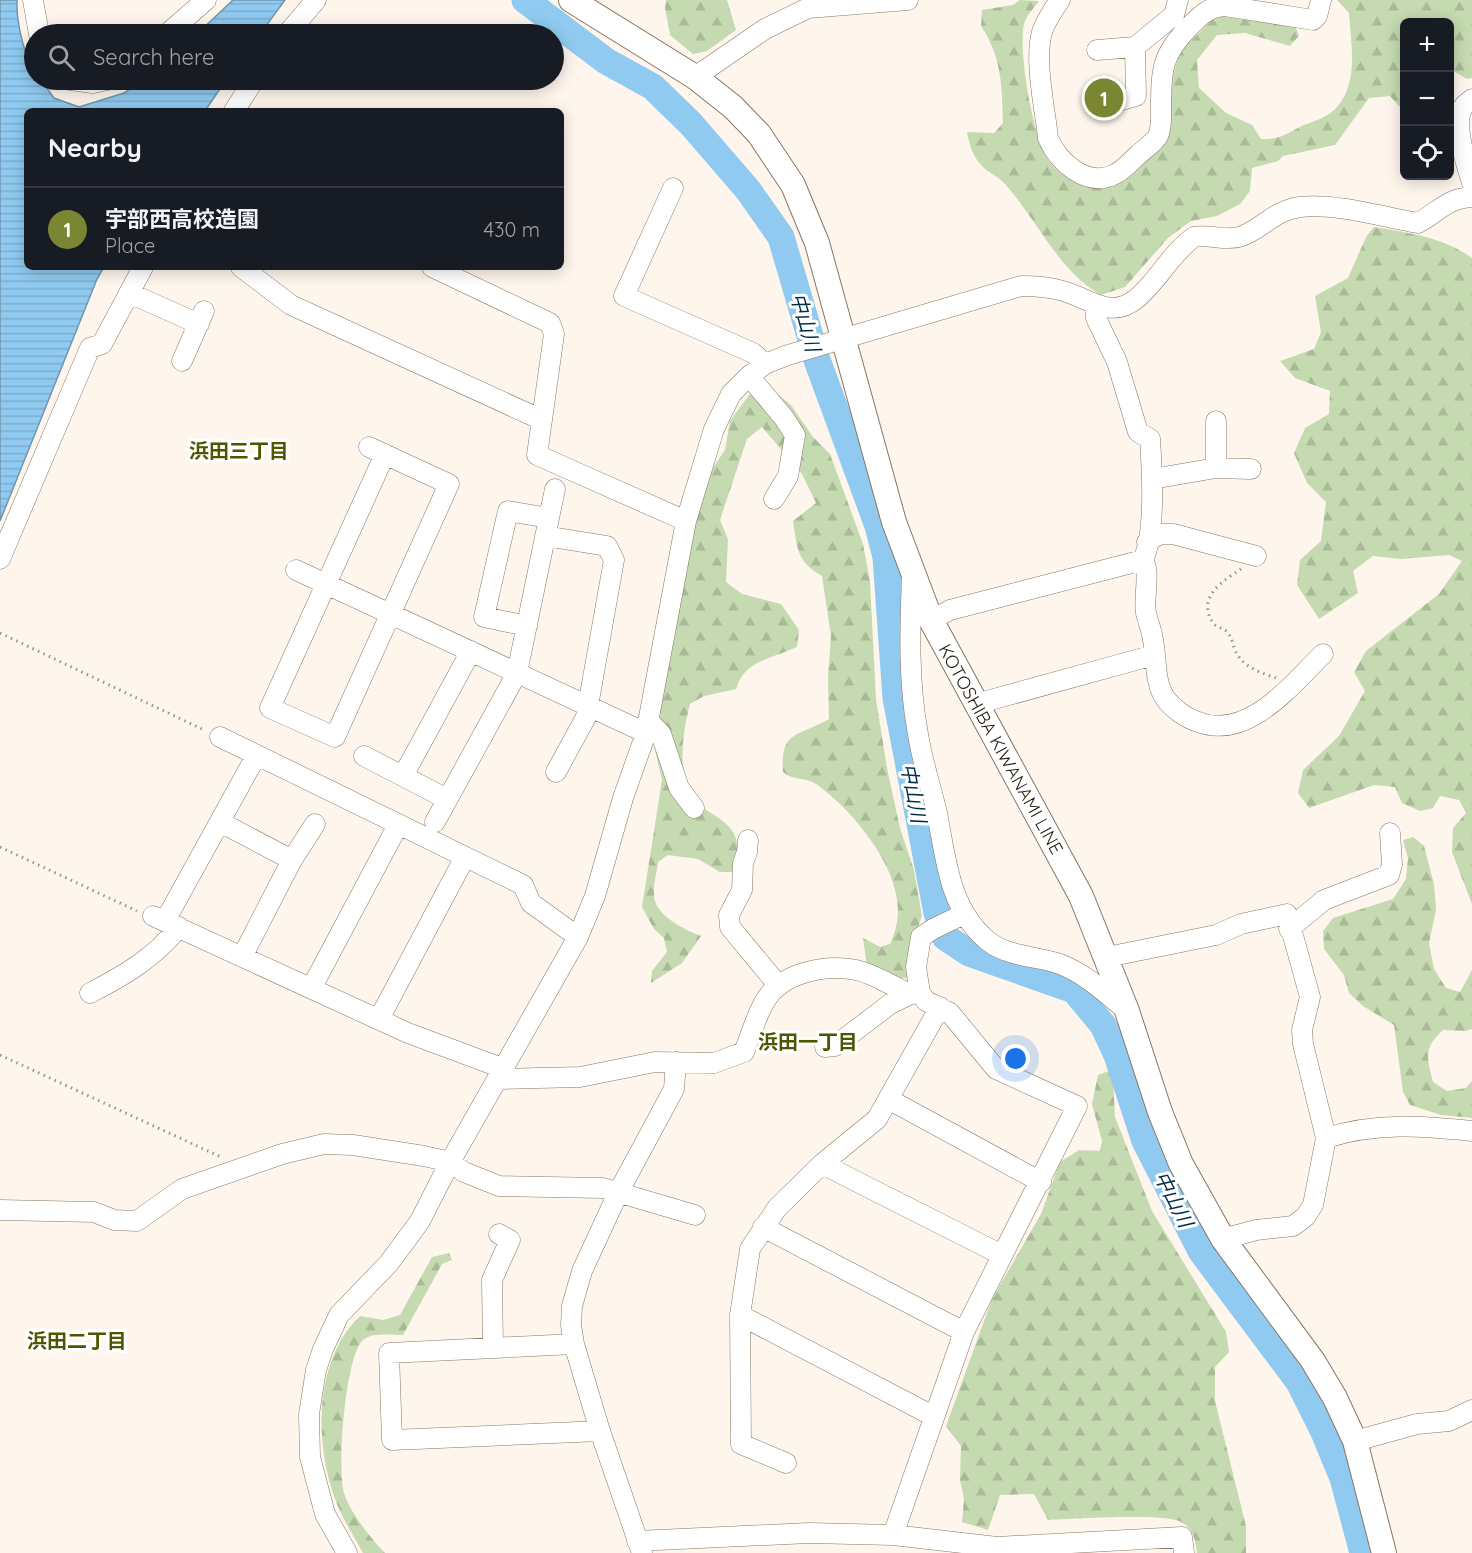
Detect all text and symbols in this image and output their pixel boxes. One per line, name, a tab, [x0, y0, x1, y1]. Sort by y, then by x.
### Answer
map controls	[1400, 18, 1454, 180]
button: +	[1400, 18, 1454, 72]
search box	[24, 24, 564, 90]
icon: search	[45, 41, 78, 74]
text: Search here	[93, 43, 214, 71]
button: −	[1400, 72, 1454, 126]
pin: 1	[1084, 76, 1124, 120]
button: locate	[1400, 126, 1454, 180]
text: Nearby	[48, 131, 142, 164]
text: 宇部西高校造園	[105, 205, 259, 233]
text: 1	[64, 217, 71, 242]
text: 430 m	[483, 217, 540, 242]
text: Place	[105, 233, 155, 258]
water label: 中山川	[786, 290, 827, 356]
district label: 浜田三丁目	[189, 438, 289, 463]
street label: KOTOSHIBA KIWANAMI LINE	[934, 640, 1068, 858]
water label: 中山川	[896, 761, 932, 827]
district label: 浜田一丁目	[758, 1029, 858, 1054]
your location	[1001, 1044, 1030, 1073]
water label: 中山川	[1149, 1167, 1200, 1233]
district label: 浜田二丁目	[27, 1328, 127, 1353]

